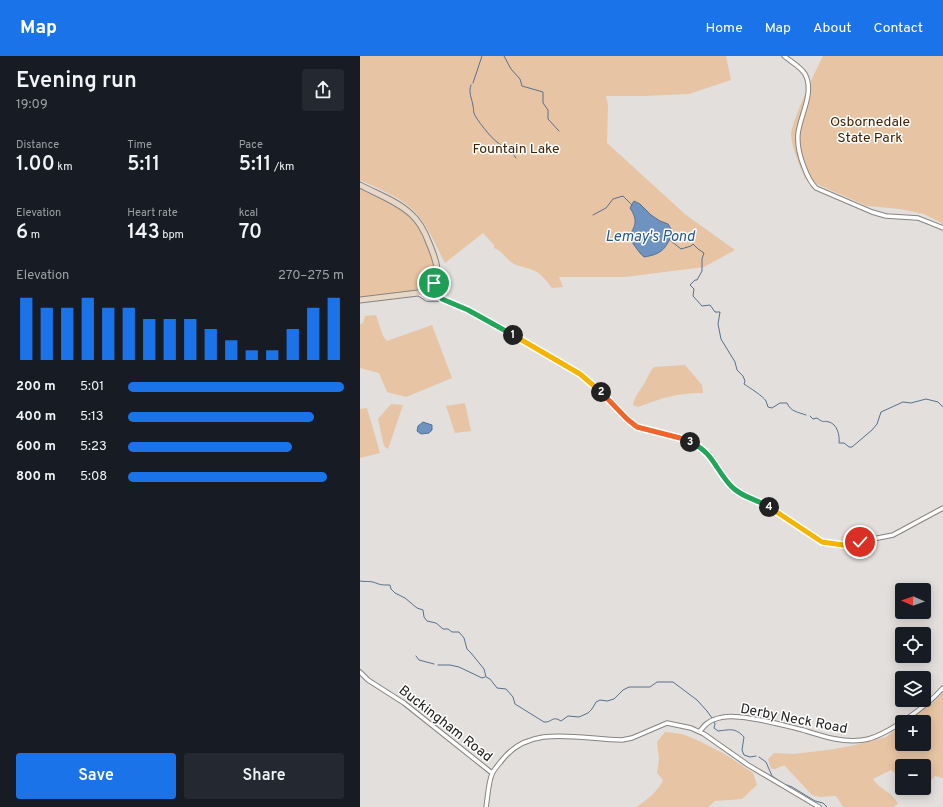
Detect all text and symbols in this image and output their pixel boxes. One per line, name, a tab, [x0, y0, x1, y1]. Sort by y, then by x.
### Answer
text: Map	[20, 16, 57, 40]
text: Home	[706, 20, 743, 37]
text: Map	[765, 20, 791, 37]
text: About	[813, 20, 852, 37]
text: Contact	[874, 20, 923, 37]
text: Evening run	[16, 68, 137, 95]
button: share	[302, 69, 344, 111]
text: 19:09	[16, 97, 48, 113]
park label: Osbornedale State Park	[830, 114, 910, 147]
text: Distance	[16, 138, 59, 152]
text: Time	[127, 138, 152, 152]
text: Pace	[239, 138, 263, 152]
park label: Fountain Lake	[472, 141, 560, 158]
text: 1.00	[16, 152, 55, 178]
text: 5:11	[127, 152, 160, 178]
text: 5:11	[239, 152, 271, 178]
text: km	[55, 160, 73, 174]
text: /km	[271, 160, 294, 174]
text: Elevation	[16, 206, 61, 220]
text: Heart rate	[127, 206, 178, 220]
text: kcal	[239, 206, 258, 220]
text: 6	[16, 220, 28, 246]
text: 143	[127, 220, 160, 246]
text: 70	[239, 220, 262, 246]
text: m	[28, 228, 40, 242]
text: bpm	[160, 228, 184, 242]
water label: Lemay's Pond	[605, 228, 696, 247]
pin	[417, 266, 451, 300]
text: Elevation	[16, 268, 69, 284]
text: 270–275 m	[278, 268, 344, 284]
icon: arrive	[423, 272, 445, 294]
pin: 1	[503, 325, 523, 345]
text: 1	[511, 328, 515, 342]
text: 200 m	[16, 379, 56, 395]
text: 5:01	[80, 379, 104, 395]
pin: 2	[591, 382, 611, 402]
text: 2	[598, 385, 604, 399]
text: 400 m	[16, 409, 56, 425]
text: 5:13	[80, 409, 104, 425]
pin: 3	[680, 432, 700, 452]
text: 3	[687, 435, 693, 449]
text: 600 m	[16, 439, 56, 455]
text: 5:23	[80, 439, 107, 455]
text: 800 m	[16, 469, 56, 485]
text: 5:08	[80, 469, 107, 485]
pin: 4	[759, 497, 779, 517]
text: 4	[765, 500, 773, 514]
pin	[843, 525, 877, 559]
icon: check	[849, 531, 871, 553]
north arrow	[895, 583, 931, 619]
map controls	[895, 583, 931, 795]
button: locate	[895, 627, 931, 663]
button: layers	[895, 671, 931, 707]
street label: Buckingham Road	[395, 682, 495, 766]
street label: Derby Neck Road	[739, 701, 849, 738]
button: +	[895, 715, 931, 751]
button: Save	[16, 753, 176, 799]
button: Share	[184, 753, 344, 799]
button: −	[895, 759, 931, 795]

